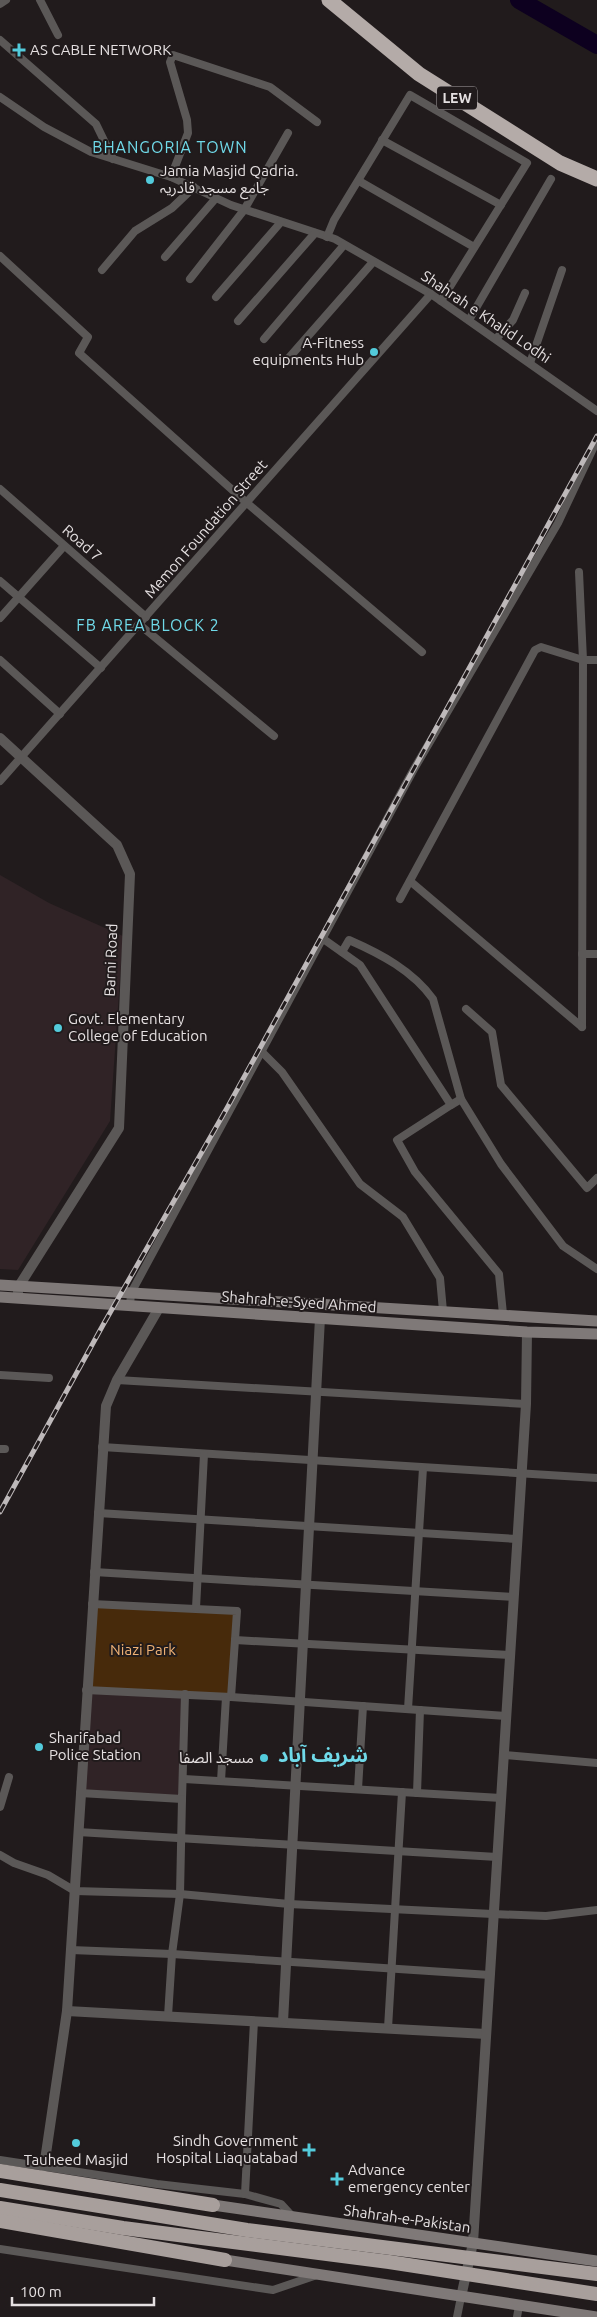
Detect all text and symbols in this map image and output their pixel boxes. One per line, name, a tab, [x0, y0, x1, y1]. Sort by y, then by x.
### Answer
place label: AS CABLE NETWORK	[30, 41, 171, 58]
marker: AS CABLE NETWORK	[12, 43, 26, 57]
road number: LEW	[437, 86, 477, 110]
district label: BHANGORIA TOWN	[92, 138, 248, 156]
place label: Jamia Masjid Qadria. جامع مسجد قادریہ	[160, 162, 298, 200]
marker: Jamia Masjid Qadria. جامع مسجد قادریہ	[144, 174, 156, 186]
street label: Shahrah e Khalid Lodhi	[418, 267, 554, 366]
place label: A-Fitness equipments Hub	[253, 334, 364, 368]
marker: A-Fitness equipments Hub	[368, 346, 380, 358]
street label: Memon Foundation Street	[141, 456, 270, 601]
street label: Road 7	[59, 521, 105, 564]
district label: FB AREA BLOCK 2	[76, 616, 220, 634]
street label: Barni Road	[101, 923, 120, 997]
place label: Govt. Elementary College of Education	[68, 1010, 208, 1044]
marker: Govt. Elementary College of Education	[52, 1022, 64, 1034]
street label: Shahrah-e-Syed Ahmed	[221, 1288, 377, 1315]
park label: Niazi Park	[110, 1641, 176, 1658]
place label: Sharifabad Police Station	[49, 1729, 141, 1763]
marker: Sharifabad Police Station	[33, 1741, 45, 1753]
district label: شريف آباد	[278, 1743, 368, 1767]
place label: مسجد الصفا	[179, 1749, 254, 1766]
marker: مسجد الصفا	[258, 1752, 270, 1764]
place label: Sindh Government Hospital Liaquatabad	[156, 2132, 298, 2166]
marker: Tauheed Masjid	[70, 2137, 82, 2149]
marker: Sindh Government Hospital Liaquatabad	[302, 2143, 316, 2157]
place label: Tauheed Masjid	[24, 2151, 128, 2168]
place label: Advance emergency center	[348, 2161, 470, 2195]
marker: Advance emergency center	[330, 2172, 344, 2186]
street label: Shahrah-e-Pakistan	[342, 2201, 472, 2236]
scale bar	[12, 2274, 155, 2306]
text: 100 m	[20, 2283, 62, 2300]

